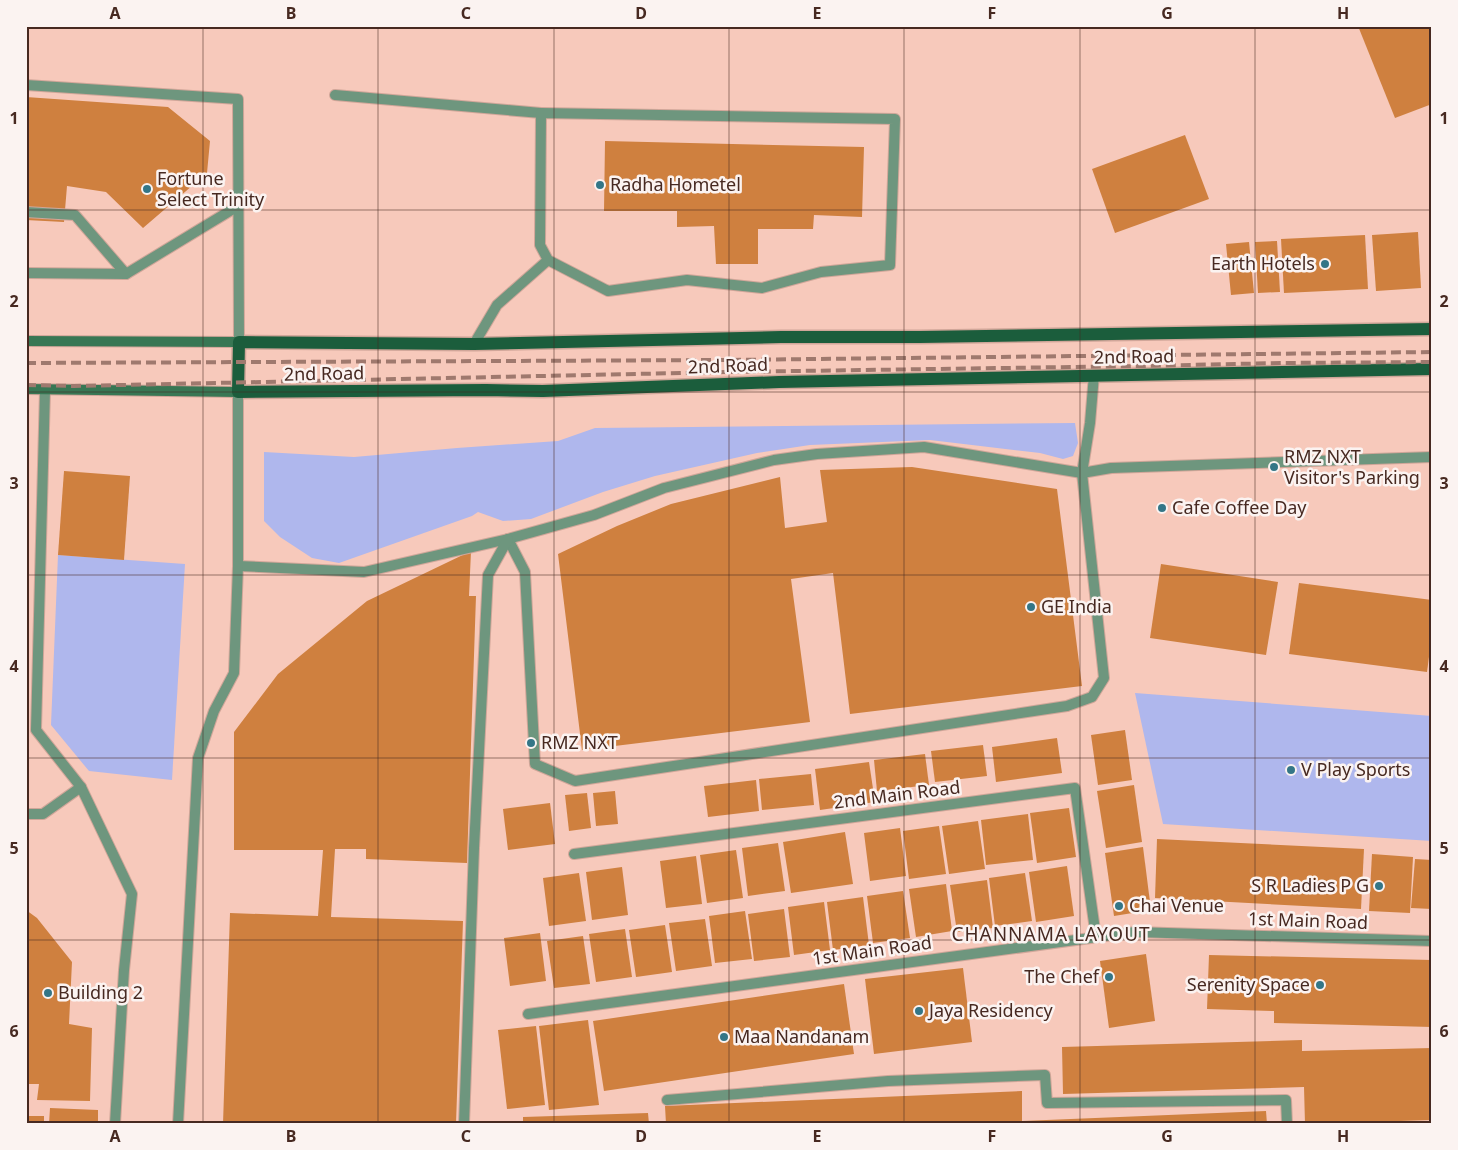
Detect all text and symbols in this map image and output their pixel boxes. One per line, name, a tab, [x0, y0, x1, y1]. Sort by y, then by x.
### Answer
text: A	[109, 2, 121, 24]
text: B	[286, 2, 296, 24]
text: C	[461, 2, 471, 24]
text: D	[635, 2, 647, 24]
text: E	[813, 2, 822, 24]
text: F	[988, 2, 996, 24]
text: G	[1161, 2, 1173, 24]
text: H	[1337, 2, 1349, 24]
text: 1	[9, 107, 19, 129]
text: 1	[1439, 107, 1449, 129]
place label: Fortune Select Trinity	[157, 166, 265, 211]
place label: Radha Hometel	[610, 172, 741, 196]
marker: Radha Hometel	[594, 179, 606, 191]
marker: Fortune Select Trinity	[141, 183, 153, 195]
place label: Earth Hotels	[1211, 251, 1315, 275]
marker: Earth Hotels	[1319, 258, 1331, 270]
text: 2	[9, 290, 19, 312]
text: 2	[1439, 290, 1449, 312]
street label: 2nd Road	[1094, 343, 1174, 369]
street label: 2nd Road	[687, 352, 769, 378]
street label: 2nd Road	[284, 360, 364, 386]
place label: RMZ NXT Visitor's Parking	[1284, 444, 1420, 489]
marker: RMZ NXT Visitor's Parking	[1268, 461, 1280, 473]
text: 3	[9, 472, 19, 494]
text: 3	[1439, 472, 1449, 494]
place label: Cafe Coffee Day	[1172, 495, 1307, 519]
marker: Cafe Coffee Day	[1156, 502, 1168, 514]
place label: GE India	[1041, 594, 1112, 618]
marker: GE India	[1025, 601, 1037, 613]
text: 4	[9, 655, 19, 677]
text: 4	[1439, 655, 1449, 677]
place label: RMZ NXT	[541, 730, 618, 754]
marker: RMZ NXT	[525, 737, 537, 749]
place label: V Play Sports	[1301, 757, 1410, 781]
marker: V Play Sports	[1285, 764, 1297, 776]
street label: 2nd Main Road	[832, 774, 962, 814]
text: 5	[9, 837, 19, 859]
text: 5	[1439, 837, 1449, 859]
place label: S R Ladies P G	[1251, 873, 1369, 897]
marker: S R Ladies P G	[1373, 880, 1385, 892]
place label: Chai Venue	[1129, 893, 1224, 917]
marker: Chai Venue	[1113, 900, 1125, 912]
street label: 1st Main Road	[1248, 906, 1369, 934]
district label: CHANNAMA LAYOUT	[951, 921, 1151, 947]
street label: 1st Main Road	[811, 930, 933, 970]
place label: The Chef	[1024, 964, 1100, 988]
marker: The Chef	[1103, 971, 1115, 983]
place label: Serenity Space	[1187, 972, 1310, 996]
marker: Serenity Space	[1314, 979, 1326, 991]
place label: Building 2	[58, 980, 143, 1004]
marker: Building 2	[42, 987, 54, 999]
place label: Jaya Residency	[927, 998, 1054, 1022]
marker: Jaya Residency	[913, 1005, 925, 1017]
text: 6	[9, 1020, 19, 1042]
text: 6	[1439, 1020, 1449, 1042]
place label: Maa Nandanam	[734, 1024, 869, 1048]
marker: Maa Nandanam	[718, 1031, 730, 1043]
text: A	[109, 1125, 121, 1147]
text: B	[286, 1125, 296, 1147]
text: C	[461, 1125, 471, 1147]
text: D	[635, 1125, 647, 1147]
text: E	[813, 1125, 822, 1147]
text: F	[988, 1125, 996, 1147]
text: G	[1161, 1125, 1173, 1147]
text: H	[1337, 1125, 1349, 1147]

